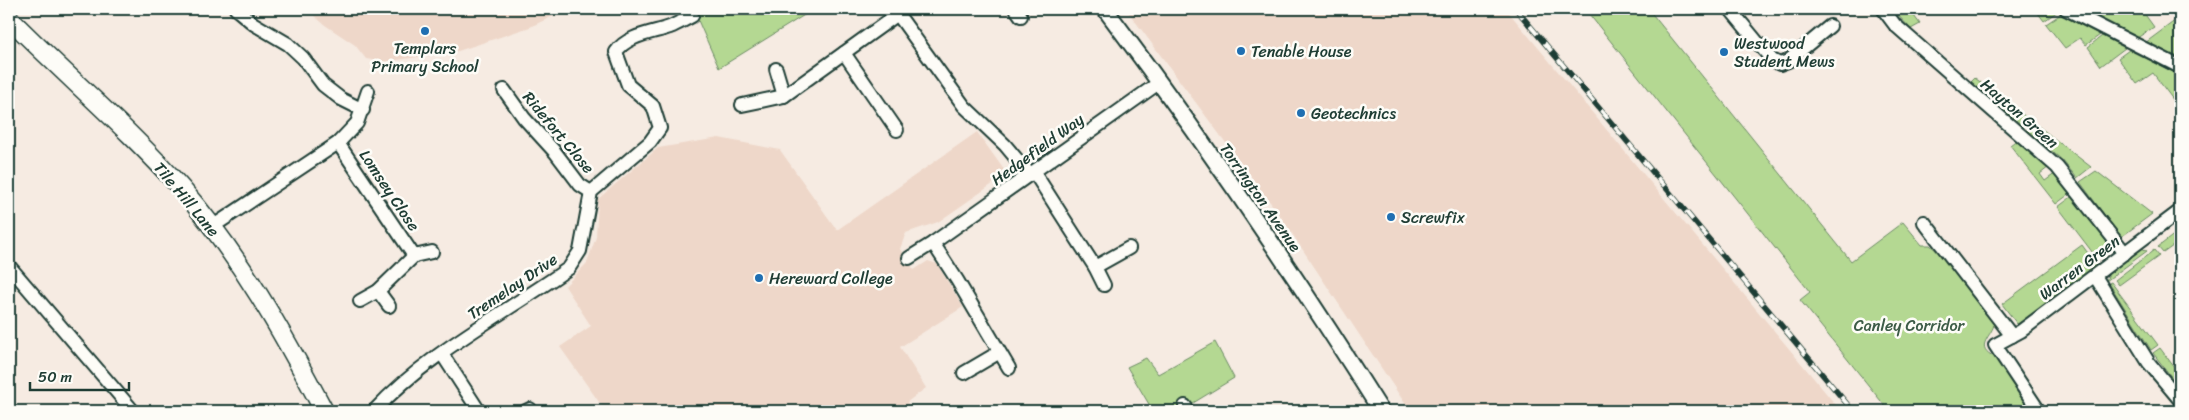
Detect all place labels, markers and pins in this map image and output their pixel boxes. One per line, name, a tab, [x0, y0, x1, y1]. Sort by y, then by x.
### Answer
marker: Templars Primary School	[419, 25, 431, 37]
place label: Westwood Student Mews	[1734, 29, 1835, 76]
place label: Templars Primary School	[371, 34, 479, 81]
place label: Tenable House	[1251, 37, 1352, 66]
marker: Tenable House	[1235, 45, 1247, 57]
marker: Westwood Student Mews	[1718, 46, 1730, 58]
place label: Geotechnics	[1311, 99, 1396, 128]
marker: Geotechnics	[1295, 107, 1307, 119]
place label: Screwfix	[1401, 203, 1466, 232]
marker: Screwfix	[1385, 211, 1397, 223]
place label: Hereward College	[769, 264, 893, 293]
marker: Hereward College	[753, 272, 765, 284]

